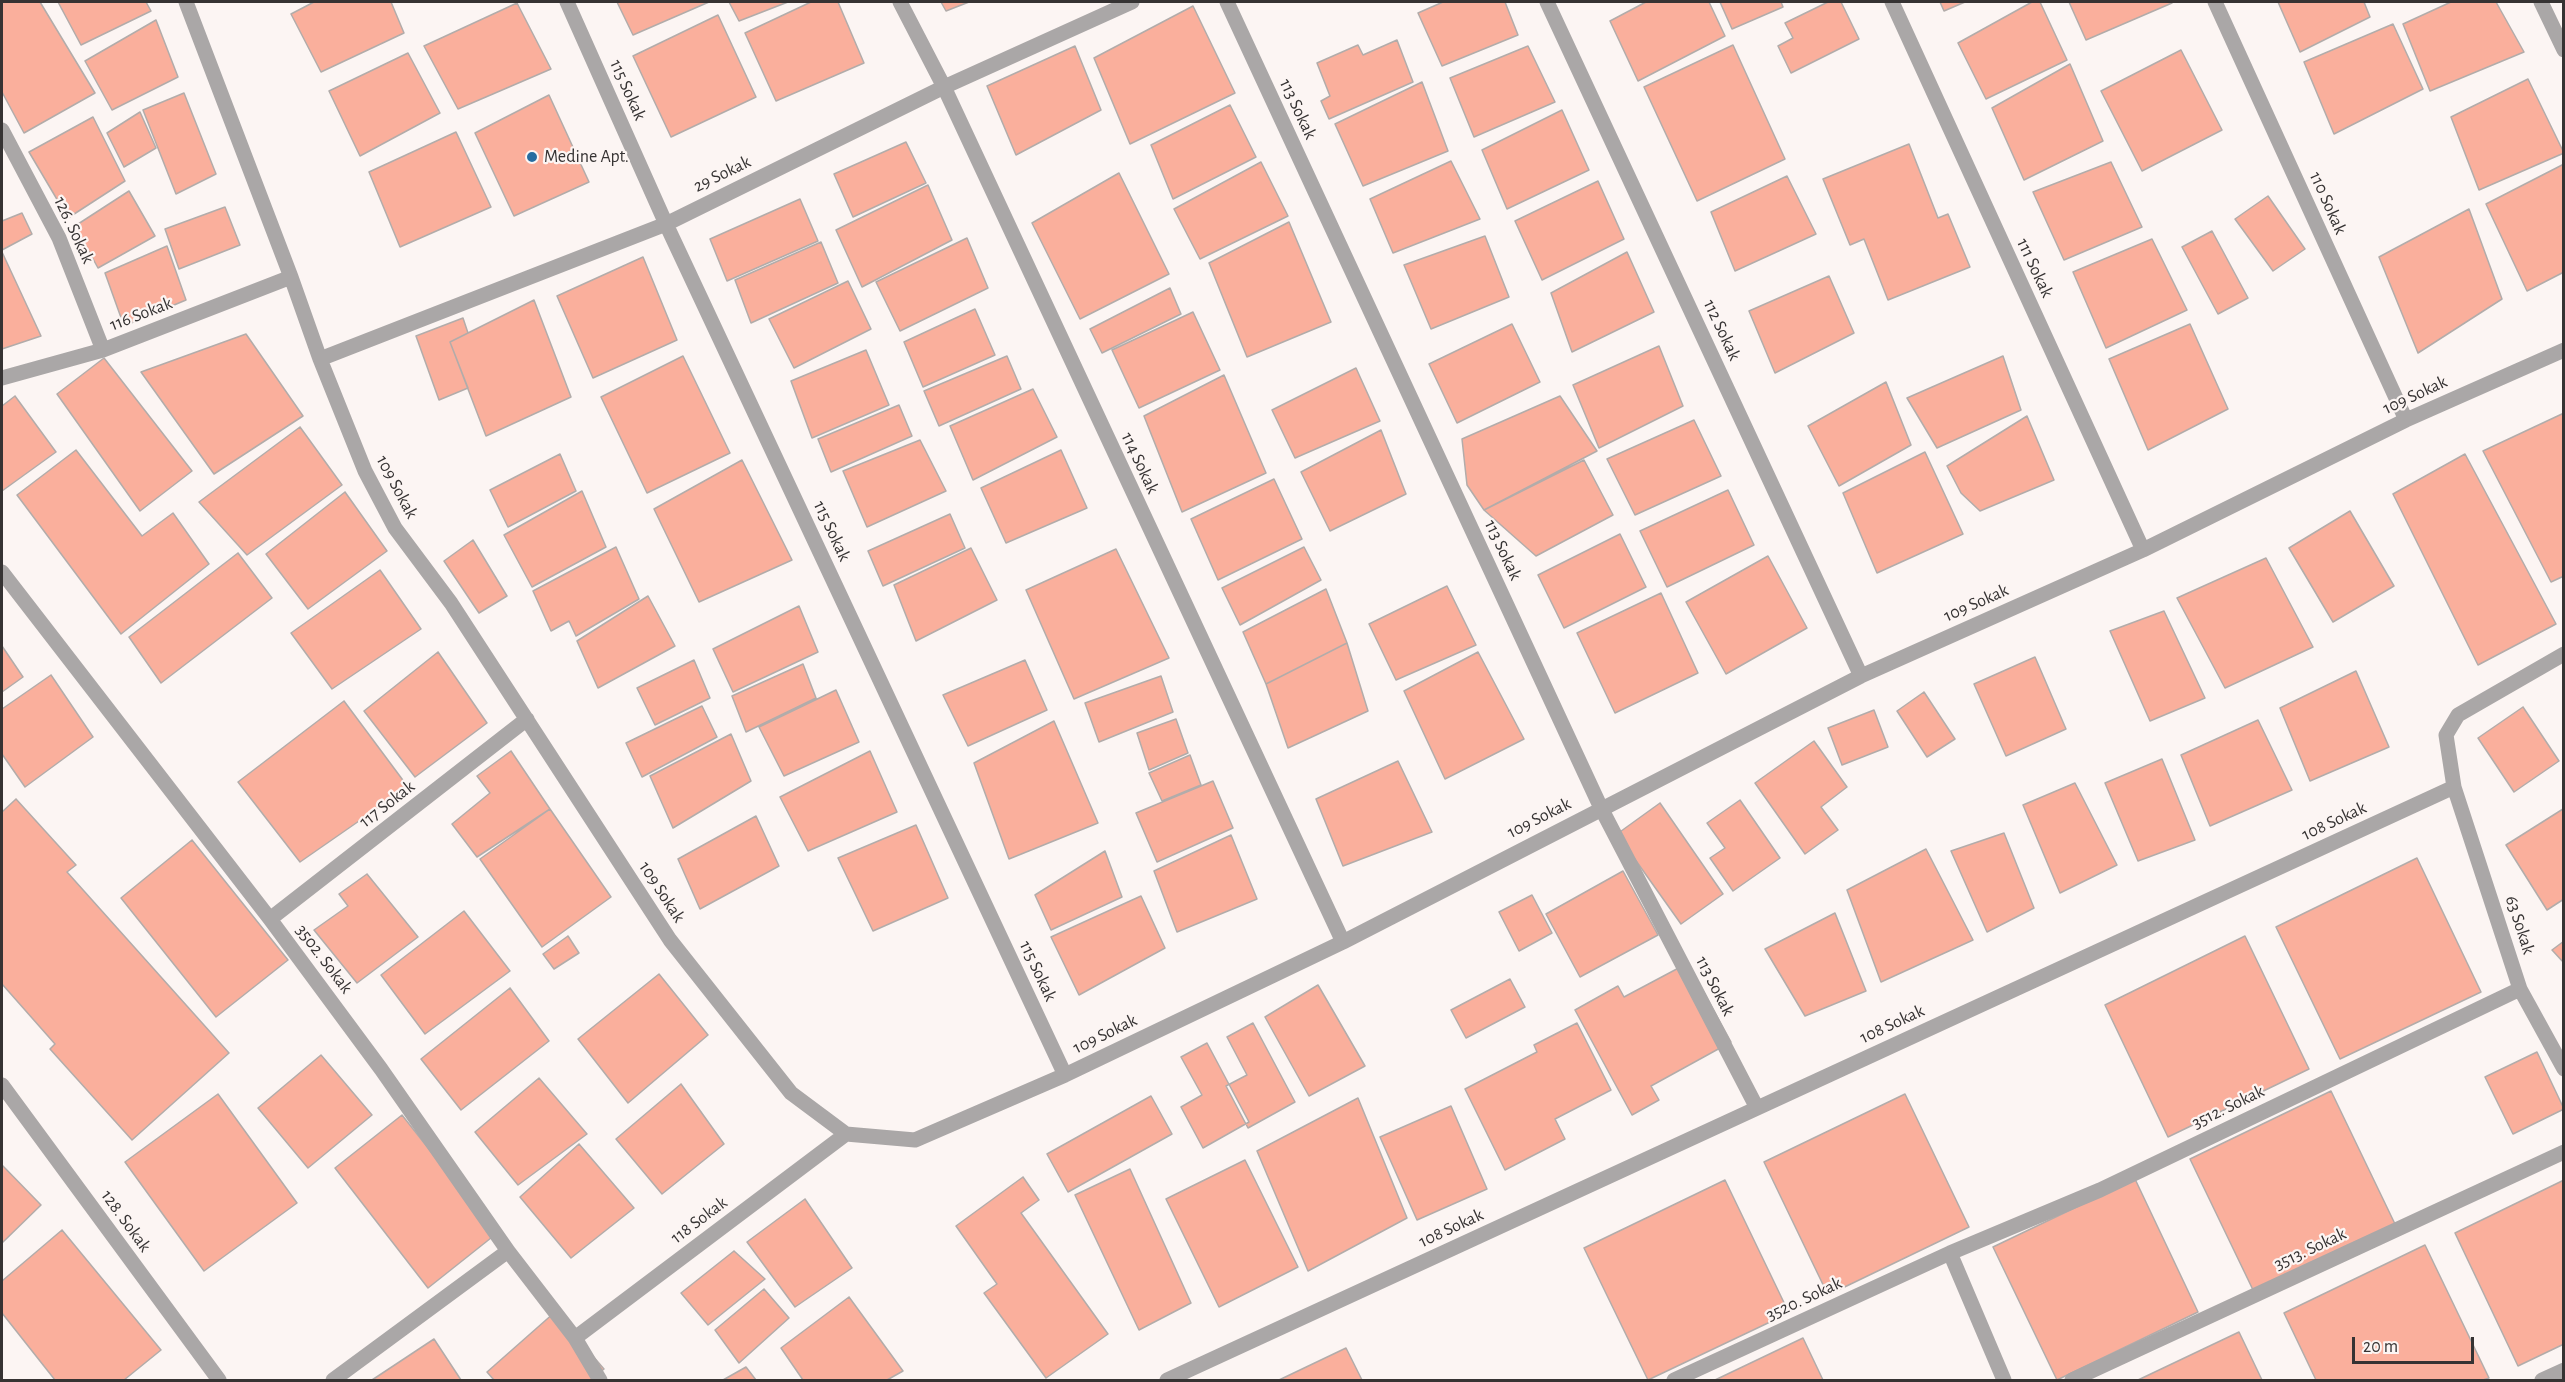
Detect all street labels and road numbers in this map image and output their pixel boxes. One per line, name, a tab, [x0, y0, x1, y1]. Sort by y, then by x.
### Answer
street label: 115 Sokak	[605, 56, 651, 124]
street label: 113 Sokak	[1275, 75, 1321, 143]
street label: 29 Sokak	[690, 151, 754, 197]
street label: 110 Sokak	[2305, 168, 2351, 238]
street label: 126. Sokak	[49, 193, 99, 267]
street label: 111 Sokak	[2012, 235, 2058, 301]
street label: 116 Sokak	[107, 292, 175, 336]
street label: 112 Sokak	[1699, 296, 1745, 364]
street label: 109 Sokak	[2379, 371, 2451, 419]
street label: 114 Sokak	[1116, 429, 1164, 497]
street label: 109 Sokak	[371, 452, 423, 522]
street label: 115 Sokak	[809, 497, 855, 565]
street label: 113 Sokak	[1480, 516, 1526, 584]
street label: 109 Sokak	[1940, 579, 2012, 627]
street label: 117 Sokak	[355, 776, 419, 832]
street label: 109 Sokak	[1504, 793, 1574, 843]
street label: 108 Sokak	[2298, 797, 2370, 845]
street label: 109 Sokak	[634, 857, 690, 927]
street label: 63 Sokak	[2500, 893, 2540, 957]
street label: 3502. Sokak	[291, 920, 357, 998]
street label: 115 Sokak	[1015, 937, 1061, 1005]
street label: 113 Sokak	[1691, 953, 1739, 1019]
street label: 108 Sokak	[1856, 1000, 1928, 1048]
street label: 109 Sokak	[1069, 1009, 1141, 1059]
street label: 3512. Sokak	[2188, 1080, 2268, 1134]
street label: 128. Sokak	[96, 1186, 156, 1256]
street label: 118 Sokak	[666, 1192, 732, 1248]
street label: 108 Sokak	[1415, 1204, 1487, 1252]
street label: 3513. Sokak	[2271, 1223, 2349, 1275]
street label: 3520. Sokak	[1763, 1272, 1845, 1326]

